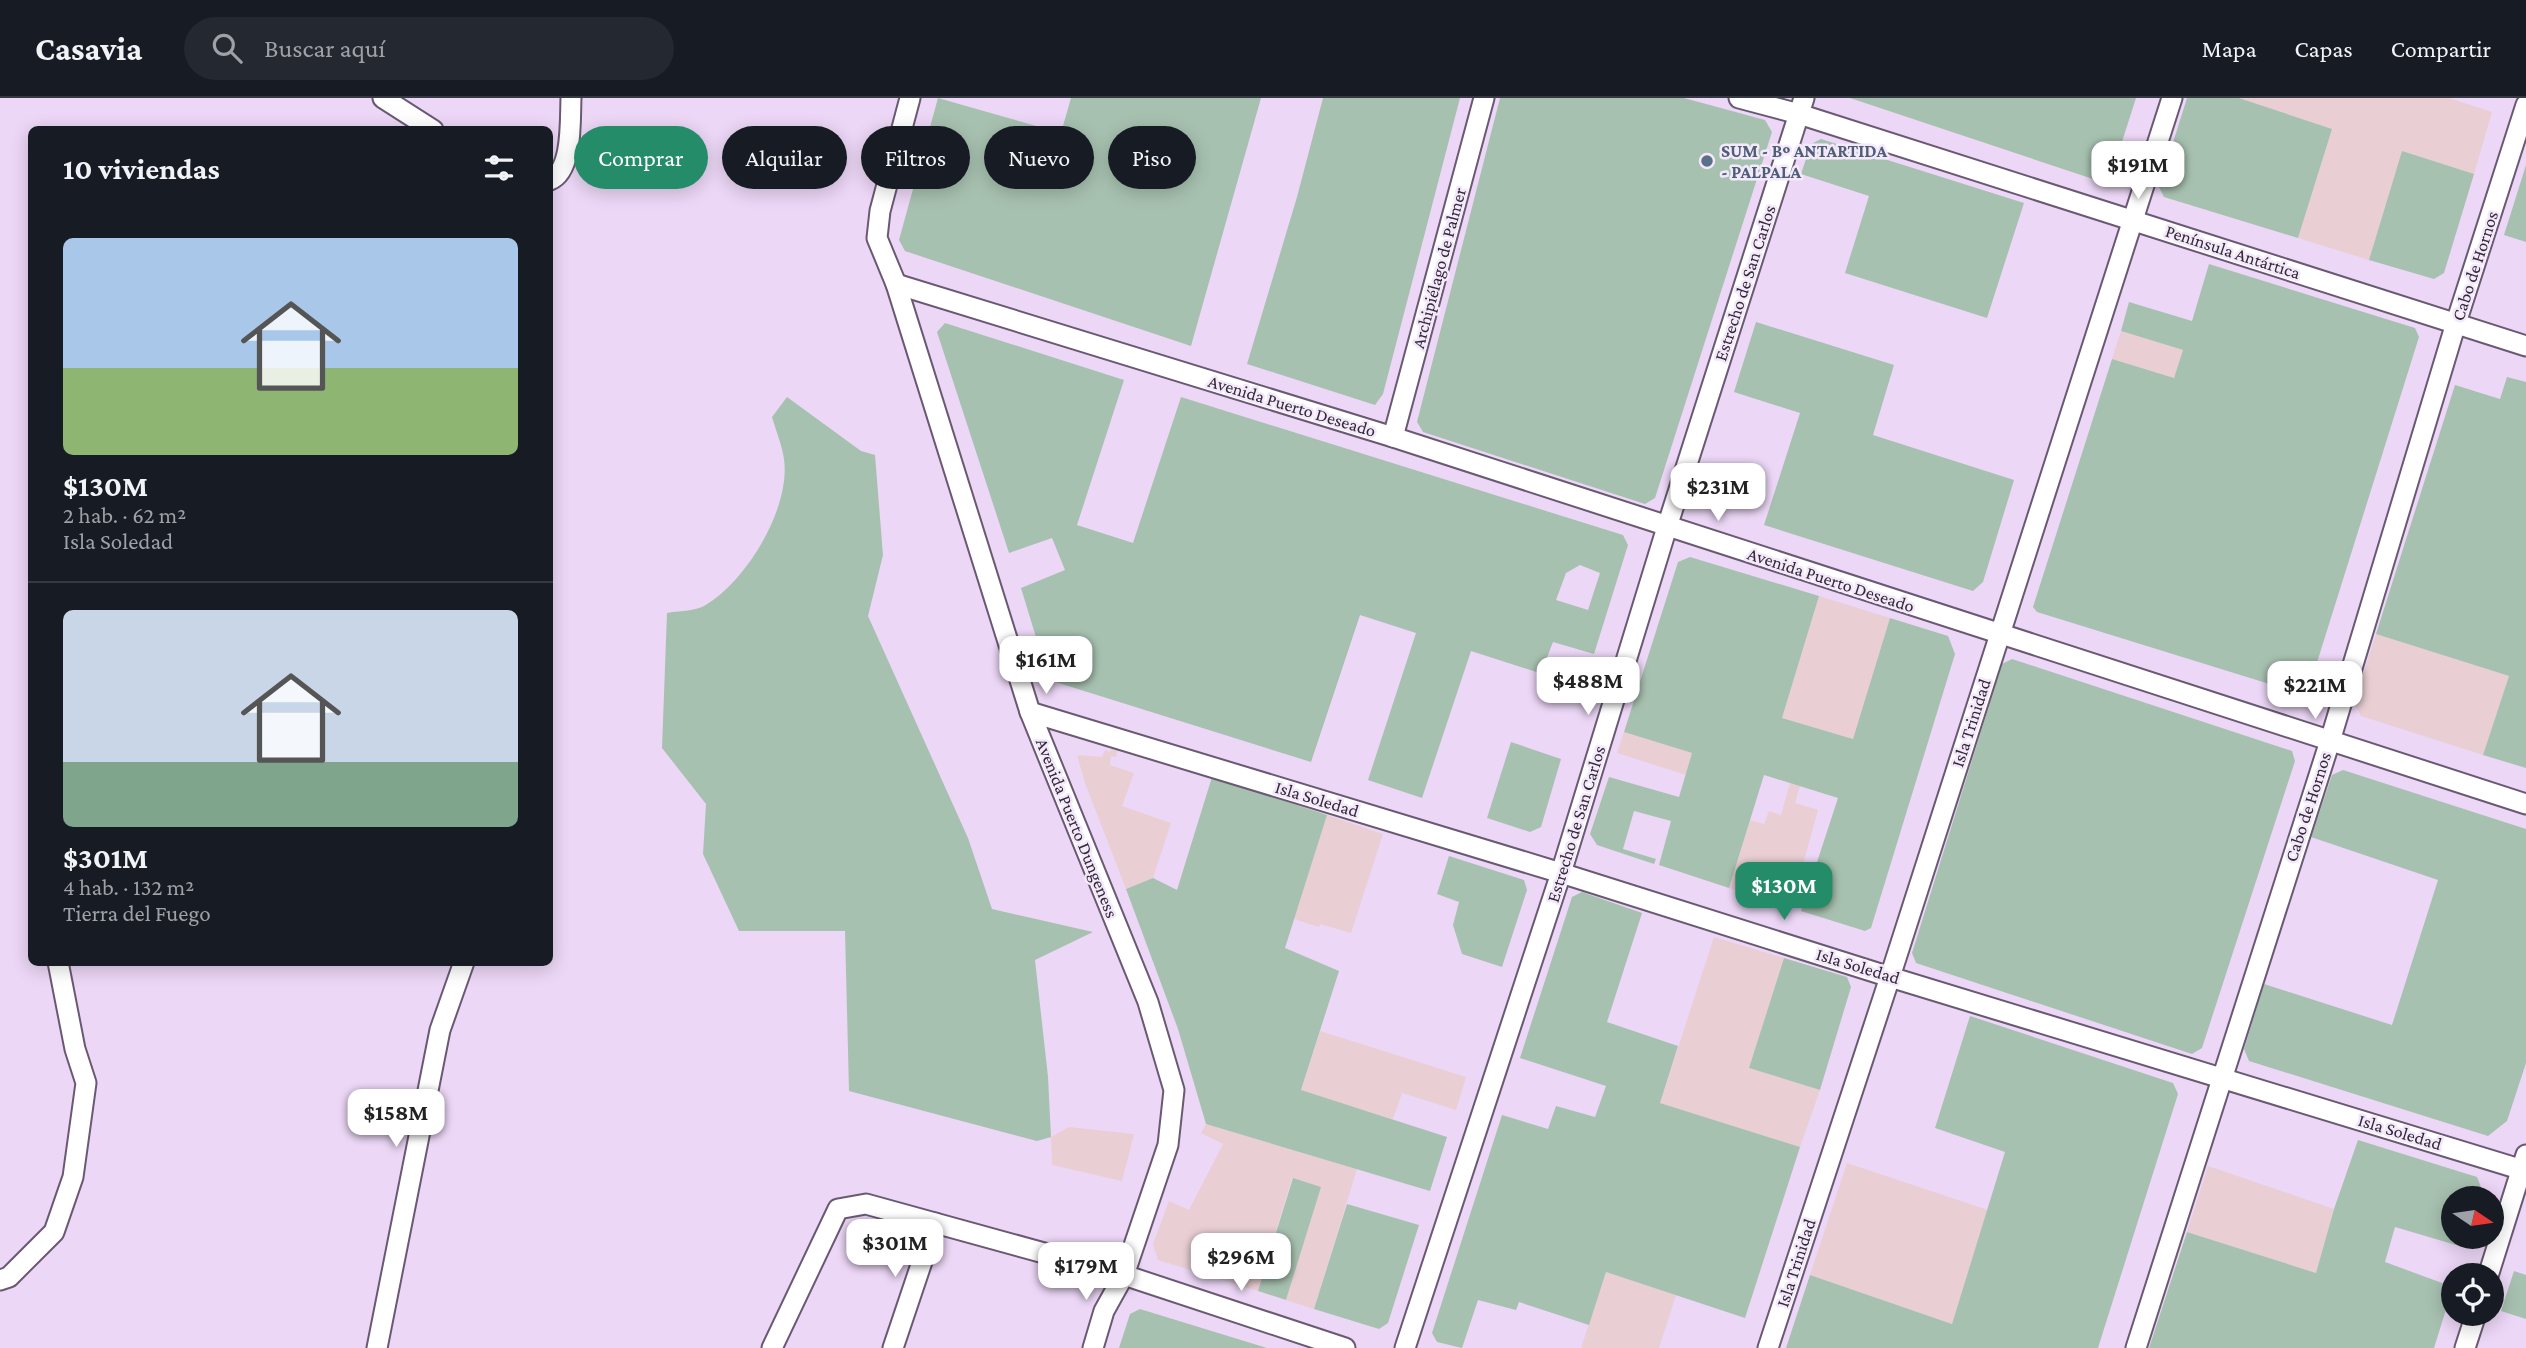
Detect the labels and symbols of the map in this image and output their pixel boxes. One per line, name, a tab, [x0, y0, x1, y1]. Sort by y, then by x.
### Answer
place label: SUM - Bº ANTARTIDA - PALPALA	[1721, 141, 1888, 182]
pin: $191M	[2089, 141, 2187, 201]
marker: SUM - Bº ANTARTIDA - PALPALA	[1699, 153, 1715, 169]
street label: Archipiélago de Palmer	[1408, 185, 1470, 350]
street label: Estrecho de San Carlos	[1710, 203, 1780, 363]
street label: Cabo de Hornos	[2448, 209, 2502, 323]
street label: Península Antártica	[2163, 221, 2303, 283]
street label: Avenida Puerto Deseado	[1206, 371, 1378, 441]
pin: $231M	[1669, 464, 1767, 523]
street label: Avenida Puerto Deseado	[1745, 544, 1917, 616]
pin: $161M	[997, 636, 1095, 696]
pin: $488M	[1539, 658, 1637, 717]
pin: $221M	[2266, 662, 2364, 721]
street label: Isla Trinidad	[1947, 676, 1995, 770]
street label: Avenida Puerto Dungeness	[1032, 735, 1122, 921]
street label: Estrecho de San Carlos	[1543, 743, 1609, 905]
street label: Cabo de Hornos	[2281, 750, 2335, 864]
street label: Isla Soledad	[1273, 777, 1362, 821]
pin: $130M	[1735, 862, 1833, 922]
street label: Isla Soledad	[1814, 944, 1903, 988]
pin: $158M	[347, 1090, 445, 1149]
street label: Isla Soledad	[2356, 1110, 2445, 1154]
north arrow	[2441, 1186, 2504, 1250]
street label: Isla Trinidad	[1772, 1216, 1820, 1310]
pin: $301M	[846, 1220, 944, 1279]
pin: $296M	[1192, 1234, 1290, 1293]
pin: $179M	[1037, 1242, 1135, 1302]

